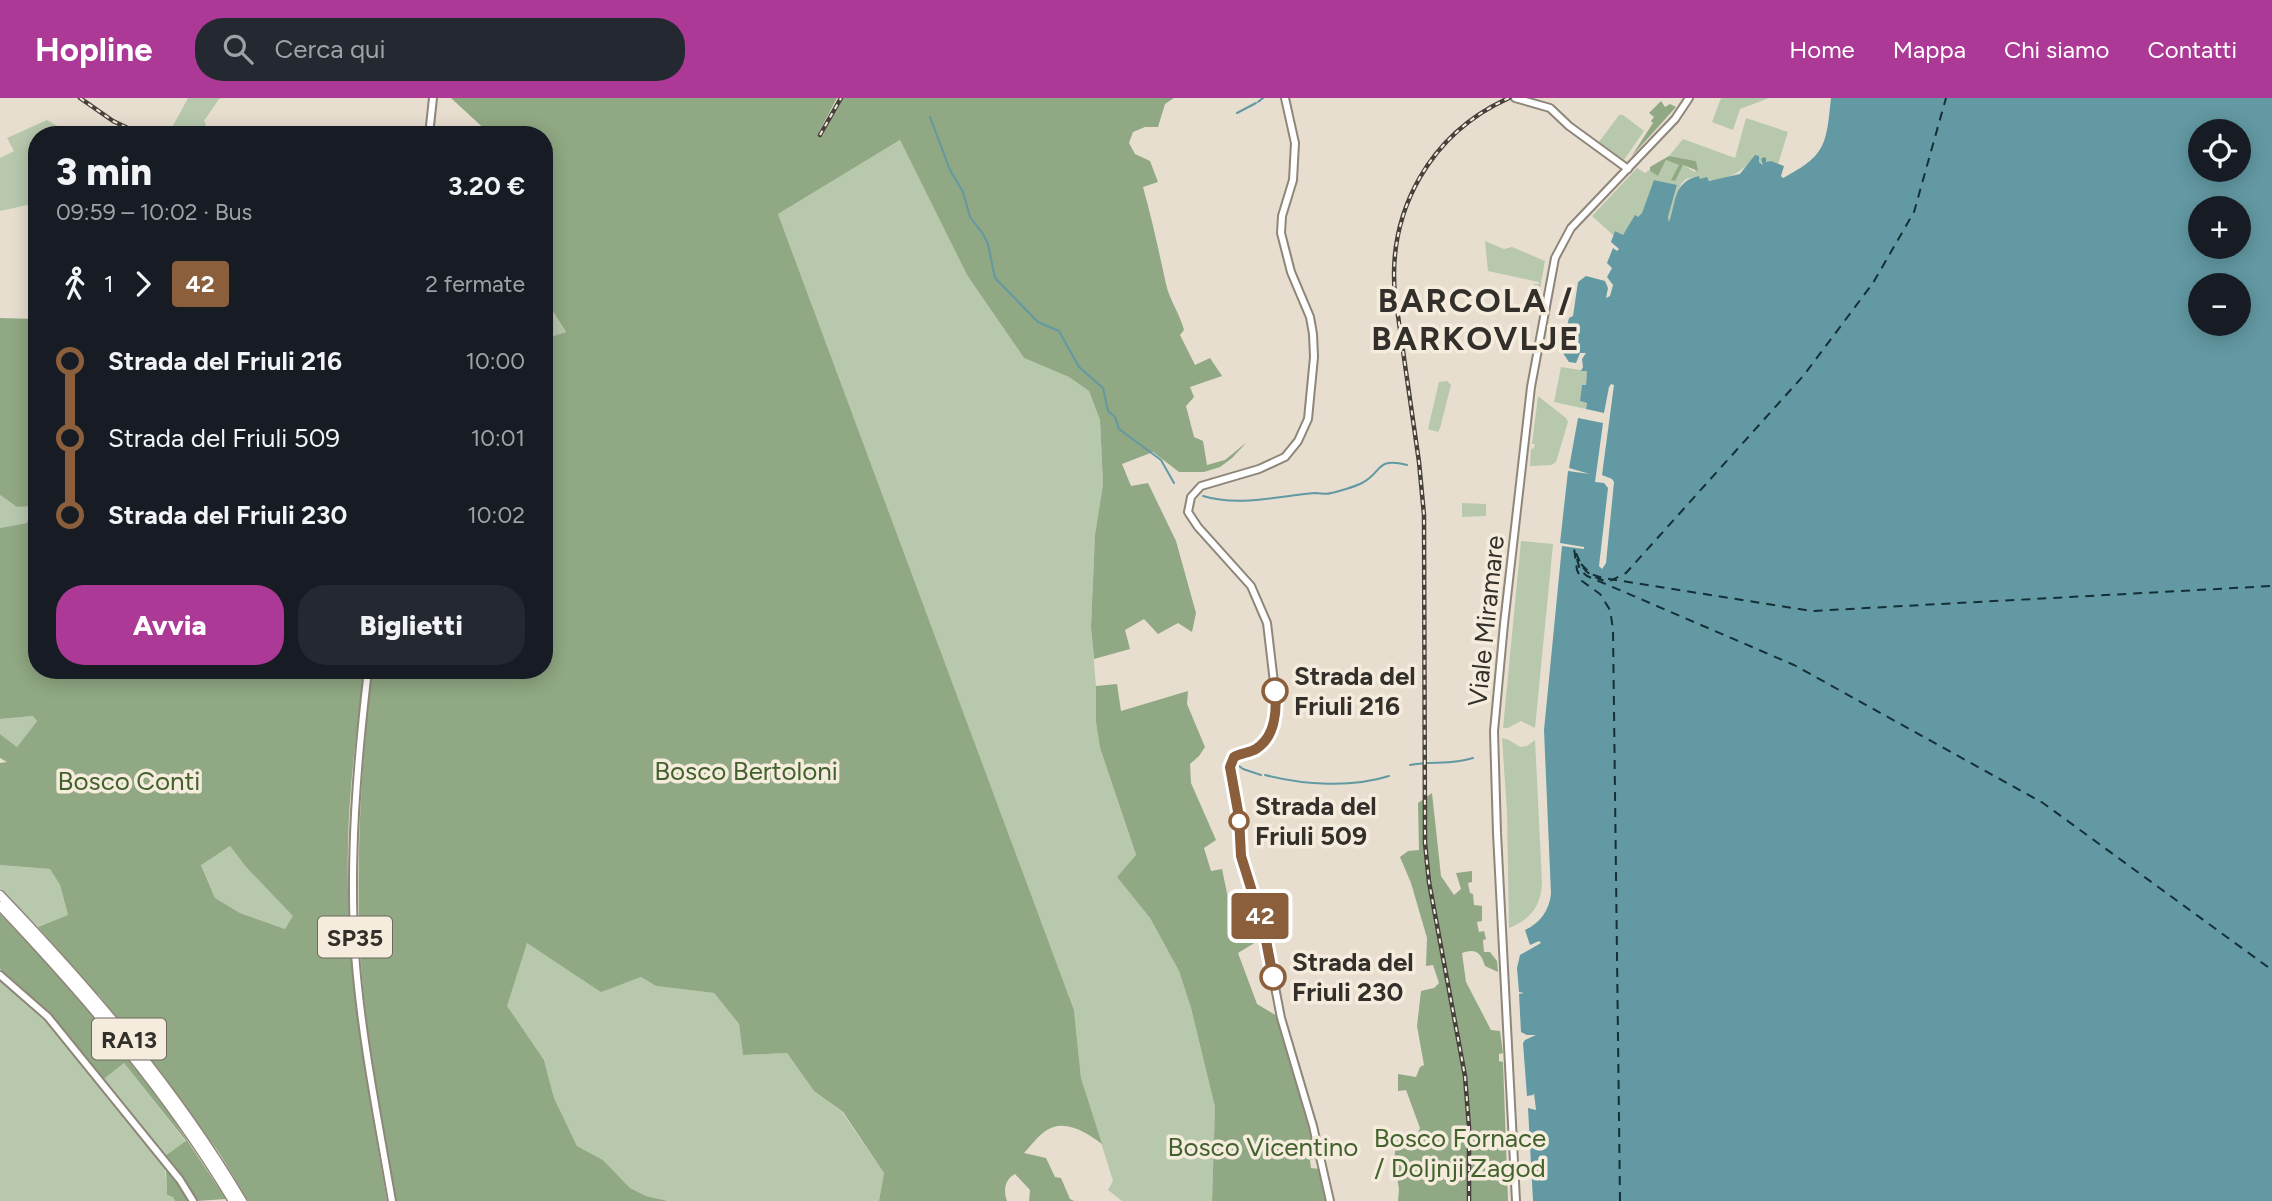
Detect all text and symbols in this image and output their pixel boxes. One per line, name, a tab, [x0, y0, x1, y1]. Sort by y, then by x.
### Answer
search box	[195, 18, 685, 81]
text: Hopline	[35, 30, 153, 69]
icon: search	[219, 30, 257, 68]
text: Cerca qui	[275, 33, 386, 65]
text: Home	[1789, 35, 1855, 64]
text: Mappa	[1893, 35, 1966, 64]
text: Chi siamo	[2004, 35, 2109, 64]
text: Contatti	[2147, 35, 2237, 64]
map controls	[2188, 119, 2251, 336]
button: locate	[2188, 119, 2251, 182]
text: 3 min	[56, 149, 152, 195]
text: 3.20 €	[448, 170, 525, 202]
button: +	[2188, 196, 2251, 259]
text: 09:59 – 10:02 · Bus	[56, 198, 252, 226]
icon: walk	[56, 265, 94, 303]
icon: forward	[124, 265, 162, 303]
text: 42	[186, 269, 215, 298]
text: 1	[104, 270, 114, 298]
text: 2 fermate	[425, 270, 525, 298]
button: −	[2188, 273, 2251, 336]
district label: BARCOLA / BARKOVLJE	[1371, 281, 1581, 358]
text: Strada del Friuli 216	[108, 345, 342, 377]
text: 10:00	[465, 347, 525, 375]
text: Strada del Friuli 509	[108, 422, 340, 454]
text: 10:01	[471, 424, 525, 452]
text: Strada del Friuli 230	[108, 499, 347, 531]
text: 10:02	[467, 501, 525, 529]
street label: Viale Miramare	[1461, 534, 1511, 708]
button: Avvia	[56, 585, 284, 665]
button: Biglietti	[298, 585, 525, 665]
place label: Strada del Friuli 216	[1294, 660, 1416, 722]
marker: Strada del Friuli 216	[1262, 678, 1288, 704]
park label: Bosco Bertoloni	[654, 755, 838, 787]
park label: Bosco Conti	[58, 765, 200, 797]
place label: Strada del Friuli 509	[1255, 790, 1377, 852]
marker: Strada del Friuli 509	[1229, 811, 1249, 831]
line badge: 42	[1228, 893, 1292, 939]
text: 42	[1245, 901, 1275, 930]
road number: SP35	[318, 916, 392, 958]
place label: Strada del Friuli 230	[1292, 946, 1414, 1008]
marker: Strada del Friuli 230	[1260, 964, 1286, 990]
road number: RA13	[92, 1018, 166, 1059]
park label: Bosco Fornace / Doljnji Zagod	[1374, 1122, 1546, 1184]
park label: Bosco Vicentino	[1168, 1131, 1358, 1163]

